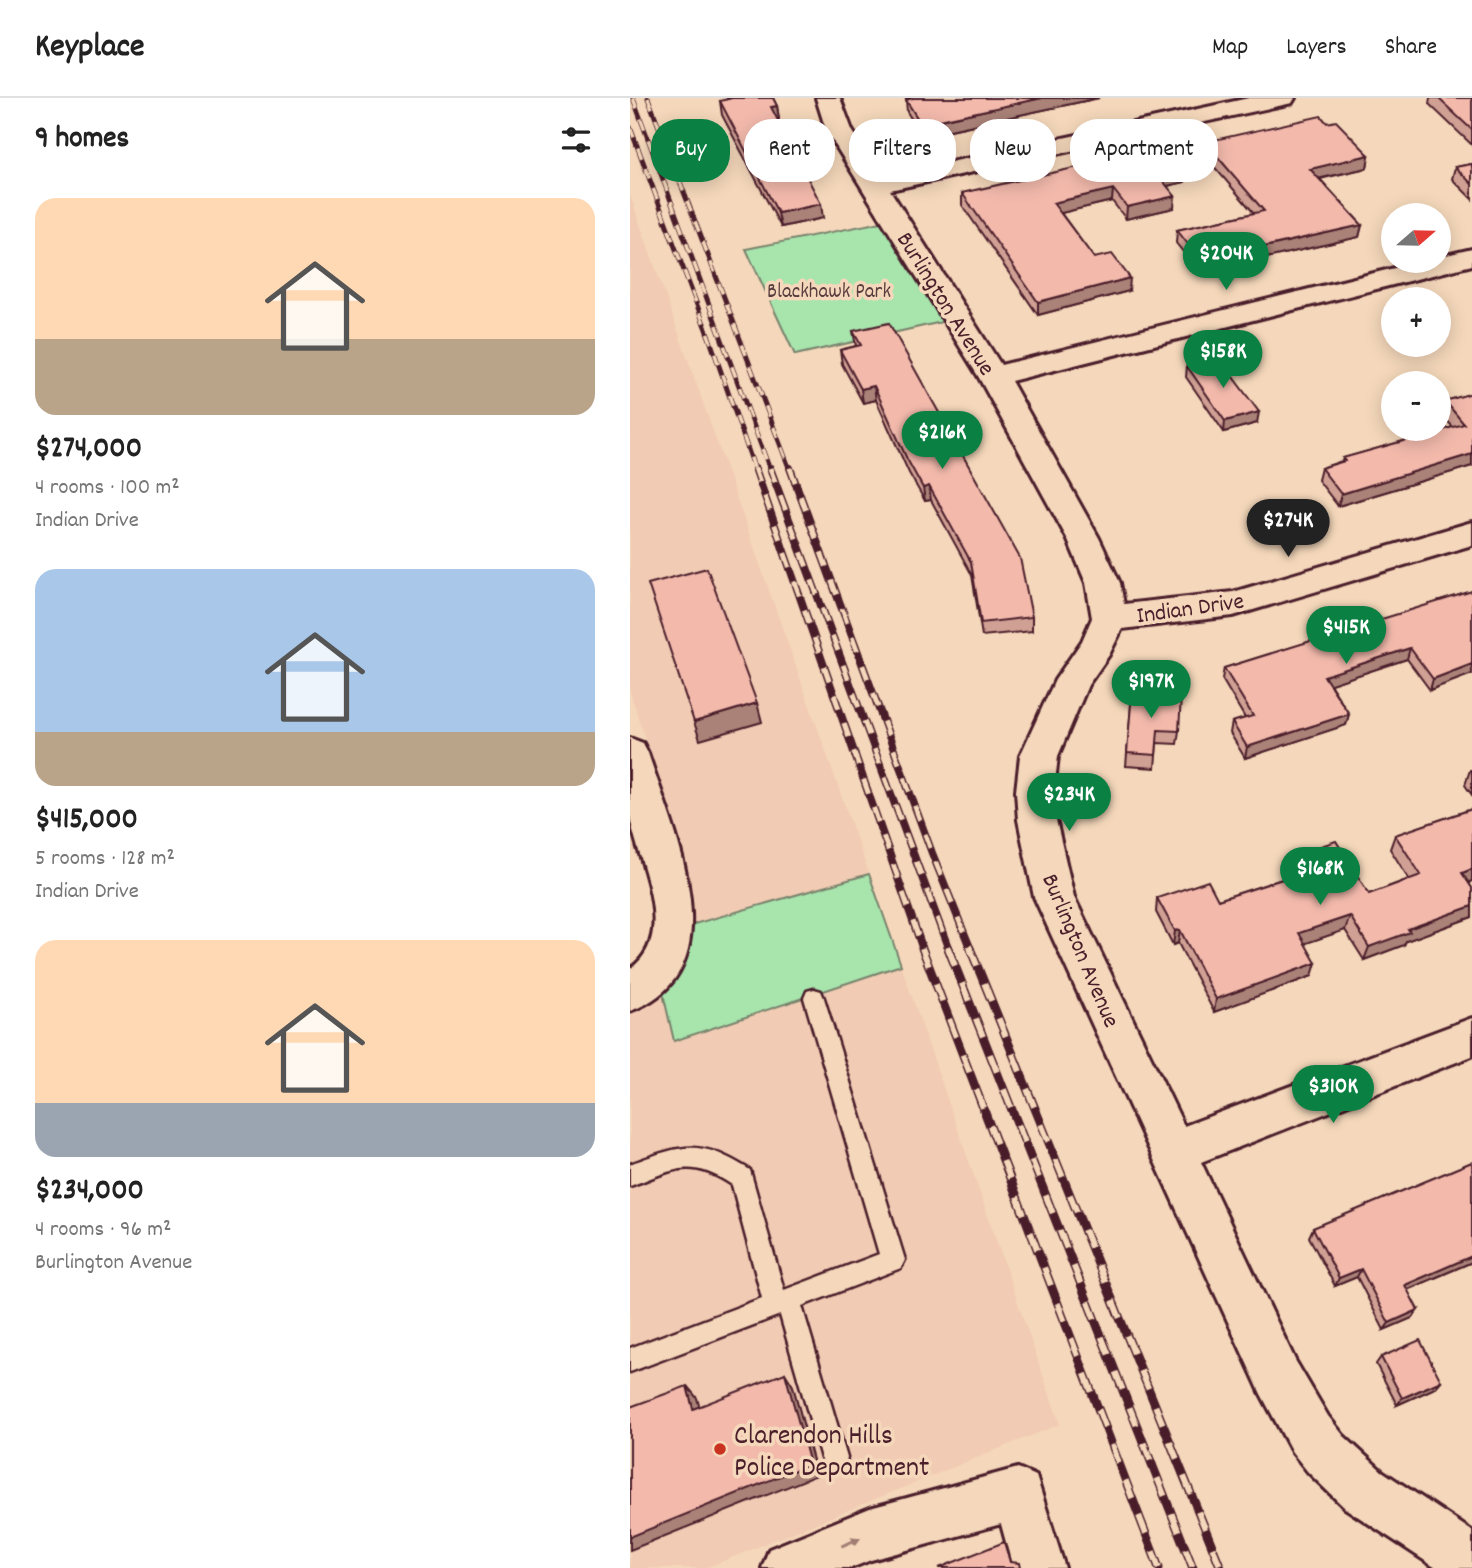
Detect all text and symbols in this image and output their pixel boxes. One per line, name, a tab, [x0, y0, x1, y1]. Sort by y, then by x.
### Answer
text: Keyplace	[35, 25, 144, 72]
text: Map	[1212, 31, 1248, 65]
text: Layers	[1286, 31, 1347, 65]
text: Share	[1385, 31, 1437, 65]
text: 9 homes	[35, 119, 129, 162]
chip: Buy	[651, 119, 730, 182]
chip: Rent	[744, 119, 835, 182]
chip: Filters	[849, 119, 956, 182]
chip: New	[970, 119, 1056, 182]
chip: Apartment	[1070, 119, 1218, 182]
icon: filters	[557, 121, 595, 159]
north arrow	[1381, 203, 1451, 273]
map controls	[1381, 203, 1451, 441]
street label: Burlington Avenue	[887, 226, 1002, 383]
pin: $204K	[1177, 232, 1275, 292]
text: $204K	[1199, 238, 1253, 271]
icon: home	[252, 243, 378, 369]
park label: Blackhawk Park	[767, 278, 891, 308]
button: +	[1381, 287, 1451, 357]
pin: $158K	[1174, 330, 1272, 390]
text: $158K	[1199, 336, 1247, 369]
button: −	[1381, 371, 1451, 441]
pin: $216K	[893, 412, 991, 471]
text: $216K	[918, 417, 966, 450]
text: $274,000	[35, 429, 142, 472]
text: 4 rooms · 100 m²	[35, 472, 180, 505]
pin: $274K	[1239, 500, 1337, 559]
text: Indian Drive	[35, 505, 139, 538]
text: $274K	[1263, 505, 1313, 538]
street label: Indian Drive	[1134, 586, 1246, 634]
pin: $415K	[1297, 606, 1395, 666]
text: $415K	[1322, 612, 1370, 645]
icon: home	[252, 614, 378, 740]
pin: $197K	[1102, 660, 1200, 720]
text: $197K	[1128, 666, 1174, 699]
pin: $234K	[1020, 774, 1118, 833]
text: $234K	[1043, 779, 1095, 812]
text: $415,000	[35, 800, 138, 843]
text: 5 rooms · 128 m²	[35, 843, 175, 876]
pin: $168K	[1271, 848, 1369, 907]
text: $168K	[1296, 853, 1344, 886]
street label: Burlington Avenue	[1032, 869, 1127, 1033]
text: Indian Drive	[35, 876, 139, 909]
icon: home	[252, 985, 378, 1111]
pin: $310K	[1284, 1066, 1382, 1125]
text: $310K	[1308, 1071, 1358, 1104]
text: $234,000	[35, 1171, 144, 1214]
text: 4 rooms · 96 m²	[35, 1214, 171, 1247]
text: Burlington Avenue	[35, 1247, 192, 1280]
place label: Clarendon Hills Police Department	[734, 1418, 929, 1490]
marker: Clarendon Hills Police Department	[712, 1441, 728, 1457]
one-way arrow	[840, 1536, 861, 1547]

